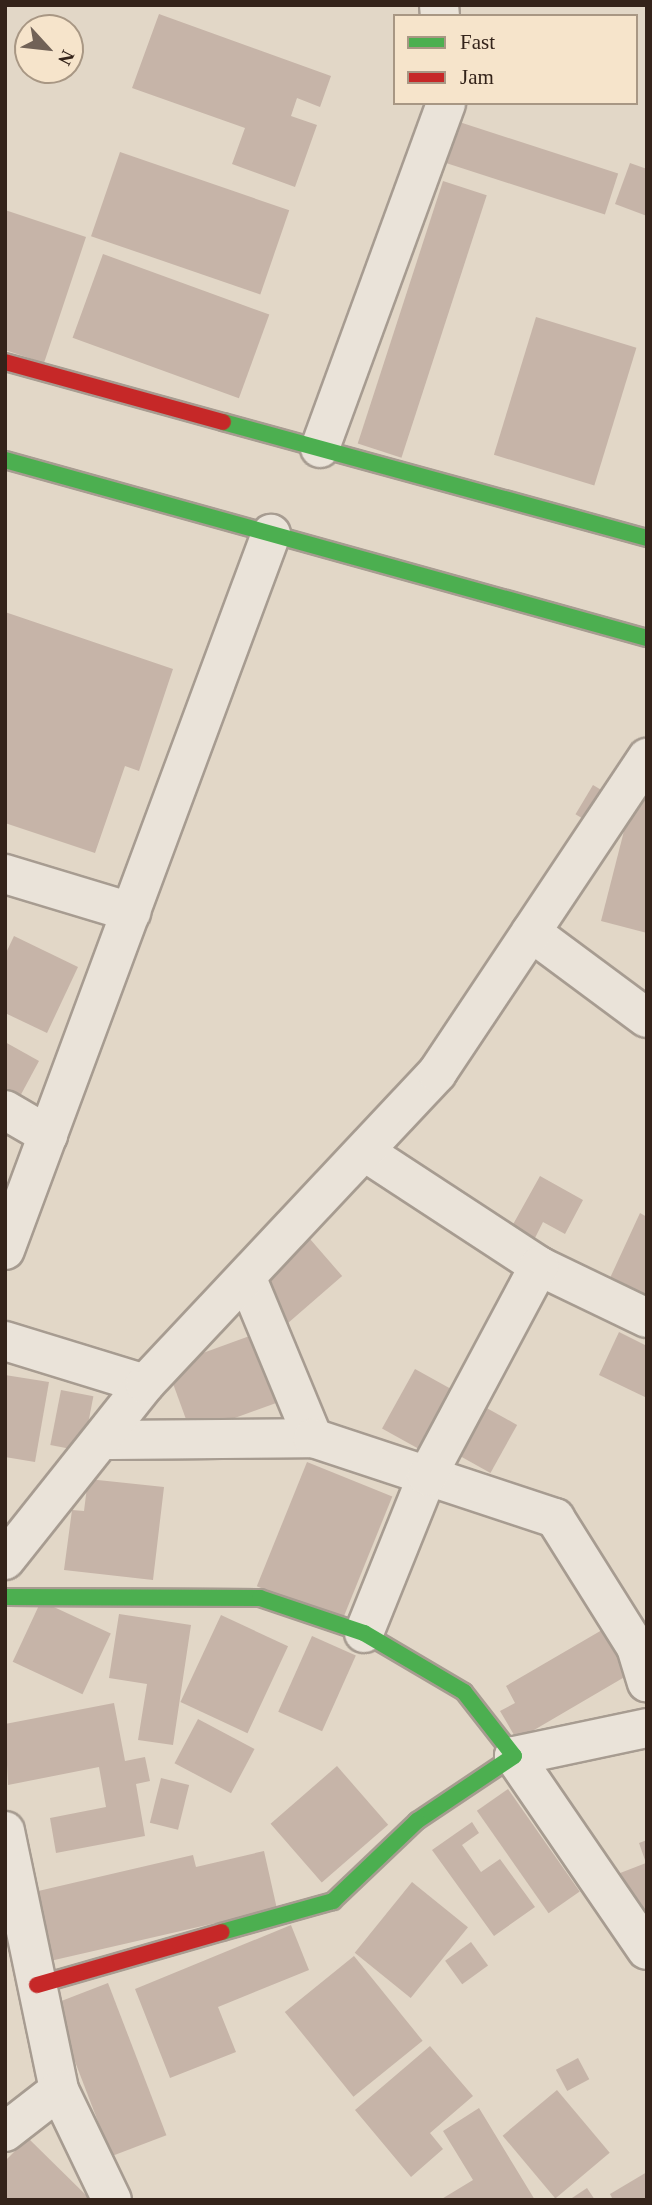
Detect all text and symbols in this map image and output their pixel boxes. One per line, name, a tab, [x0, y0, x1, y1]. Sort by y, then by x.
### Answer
north arrow	[14, 14, 84, 84]
legend	[393, 14, 638, 105]
text: Fast	[460, 30, 495, 54]
text: N	[54, 47, 79, 69]
text: Jam	[460, 65, 494, 89]

